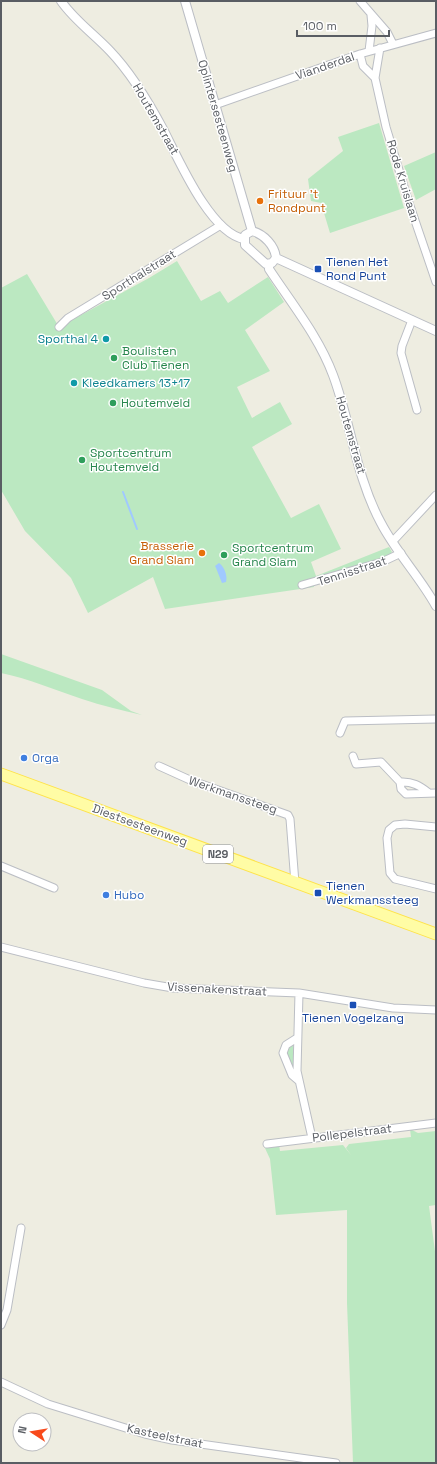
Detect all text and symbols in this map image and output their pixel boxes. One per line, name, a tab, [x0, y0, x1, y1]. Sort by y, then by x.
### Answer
scale bar	[297, 12, 389, 38]
text: 100 m	[303, 18, 337, 34]
street label: Vianderdal	[293, 48, 357, 84]
street label: Oplintersesteenweg	[194, 58, 242, 174]
street label: Houtemstraat	[129, 80, 183, 158]
street label: Rode Kruislaan	[383, 138, 423, 224]
place label: Frituur 't Rondpunt	[268, 186, 326, 216]
marker: Frituur 't Rondpunt	[255, 196, 265, 206]
street label: Sporthalstraat	[99, 246, 179, 304]
place label: Tienen Het Rond Punt	[326, 254, 388, 284]
marker: Tienen Het Rond Punt	[313, 264, 323, 274]
place label: Sporthal 4	[38, 331, 98, 347]
marker: Sporthal 4	[101, 334, 111, 344]
place label: Boulisten Club Tienen	[122, 343, 189, 373]
marker: Boulisten Club Tienen	[109, 353, 119, 363]
place label: Kleedkamers 13+17	[82, 375, 190, 391]
marker: Kleedkamers 13+17	[69, 378, 79, 388]
street label: Houtemstraat	[332, 394, 370, 476]
place label: Houtemveld	[121, 395, 190, 411]
marker: Houtemveld	[108, 398, 118, 408]
place label: Sportcentrum Houtemveld	[90, 445, 172, 475]
marker: Sportcentrum Houtemveld	[77, 455, 87, 465]
place label: Brasserie Grand Slam	[129, 538, 194, 568]
place label: Sportcentrum Grand Slam	[232, 540, 314, 570]
marker: Brasserie Grand Slam	[197, 548, 207, 558]
marker: Sportcentrum Grand Slam	[219, 550, 229, 560]
street label: Tennisstraat	[315, 552, 389, 590]
place label: Orga	[32, 750, 59, 766]
marker: Orga	[19, 753, 29, 763]
street label: Werkmanssteeg	[187, 772, 279, 818]
street label: Diestsesteenweg	[90, 800, 190, 850]
road number: N29	[203, 845, 233, 863]
place label: Tienen Werkmanssteeg	[326, 878, 419, 908]
place label: Hubo	[114, 887, 144, 903]
marker: Tienen Werkmanssteeg	[313, 888, 323, 898]
marker: Hubo	[101, 890, 111, 900]
street label: Vissenakenstraat	[167, 978, 267, 1000]
marker: Tienen Vogelzang	[348, 1000, 358, 1010]
place label: Tienen Vogelzang	[302, 1010, 404, 1026]
street label: Pollepelstraat	[311, 1120, 393, 1146]
north arrow	[12, 1412, 52, 1452]
street label: Kasteelstraat	[125, 1420, 205, 1452]
text: N	[15, 1425, 30, 1435]

